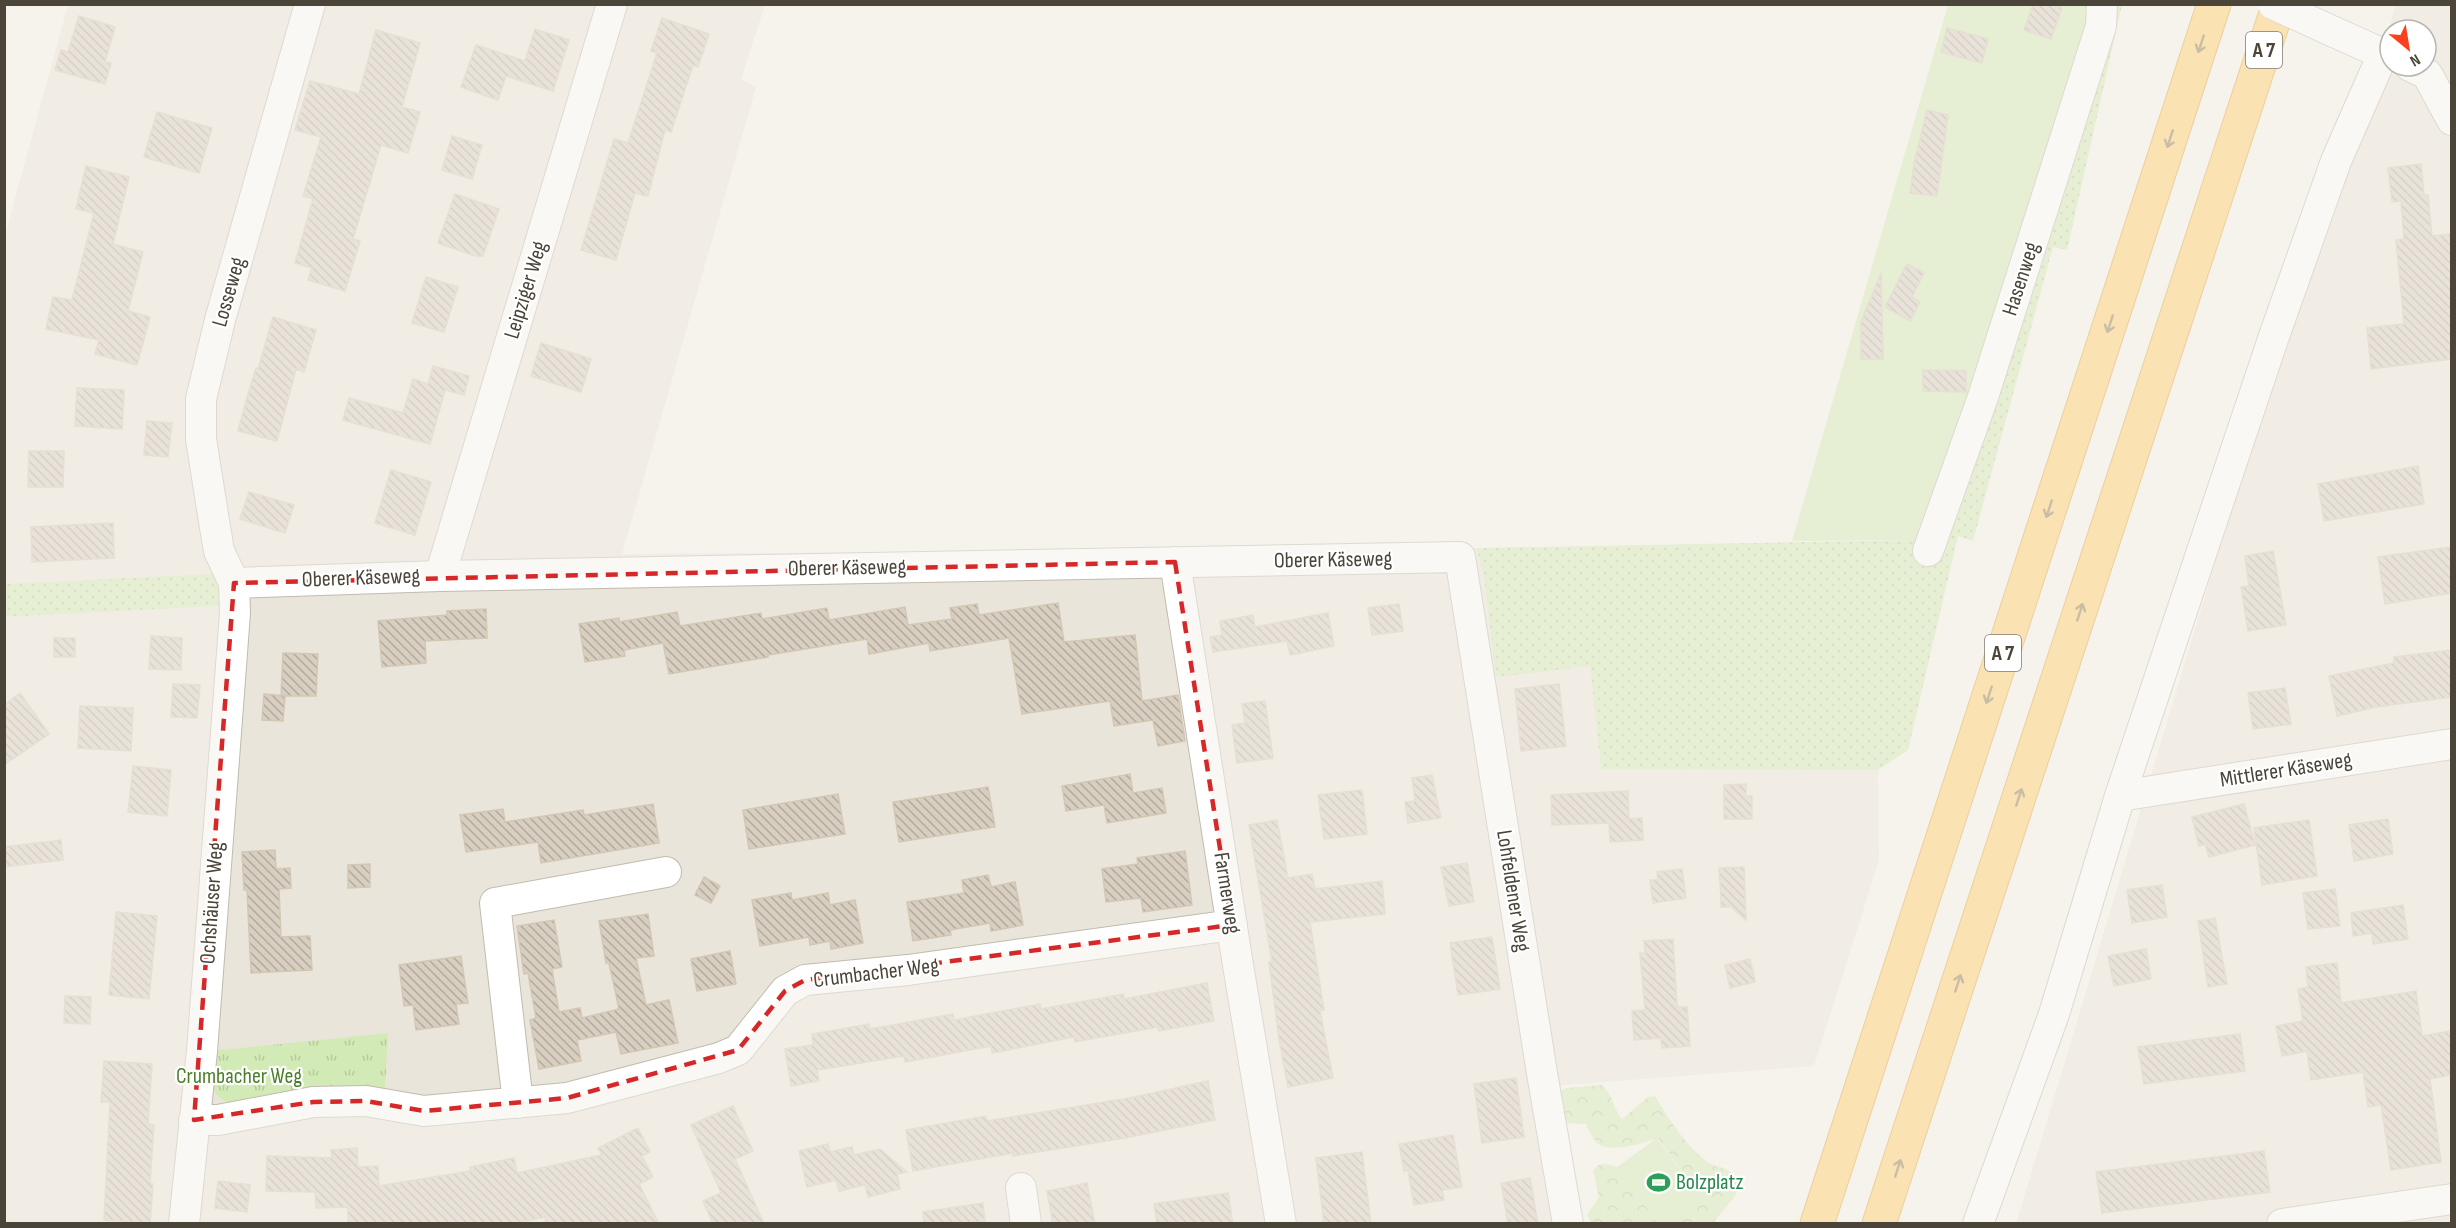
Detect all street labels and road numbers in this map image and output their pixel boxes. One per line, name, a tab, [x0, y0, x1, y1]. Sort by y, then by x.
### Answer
road number: A 7	[2246, 32, 2282, 68]
street label: Leipziger Weg	[498, 238, 554, 342]
street label: Hasenweg	[1996, 239, 2046, 319]
street label: Losseweg	[206, 254, 252, 330]
street label: Oberer Käseweg	[1274, 545, 1393, 575]
street label: Oberer Käseweg	[788, 553, 907, 583]
street label: Oberer Käseweg	[301, 562, 421, 594]
road number: A 7	[1985, 635, 2021, 671]
street label: Mittlerer Käseweg	[2218, 746, 2354, 794]
street label: Lohfeldener Weg	[1490, 828, 1536, 954]
street label: Ochshäuser Weg	[194, 841, 230, 965]
street label: Farmerweg	[1207, 850, 1247, 936]
street label: Crumbacher Weg	[812, 952, 941, 994]

